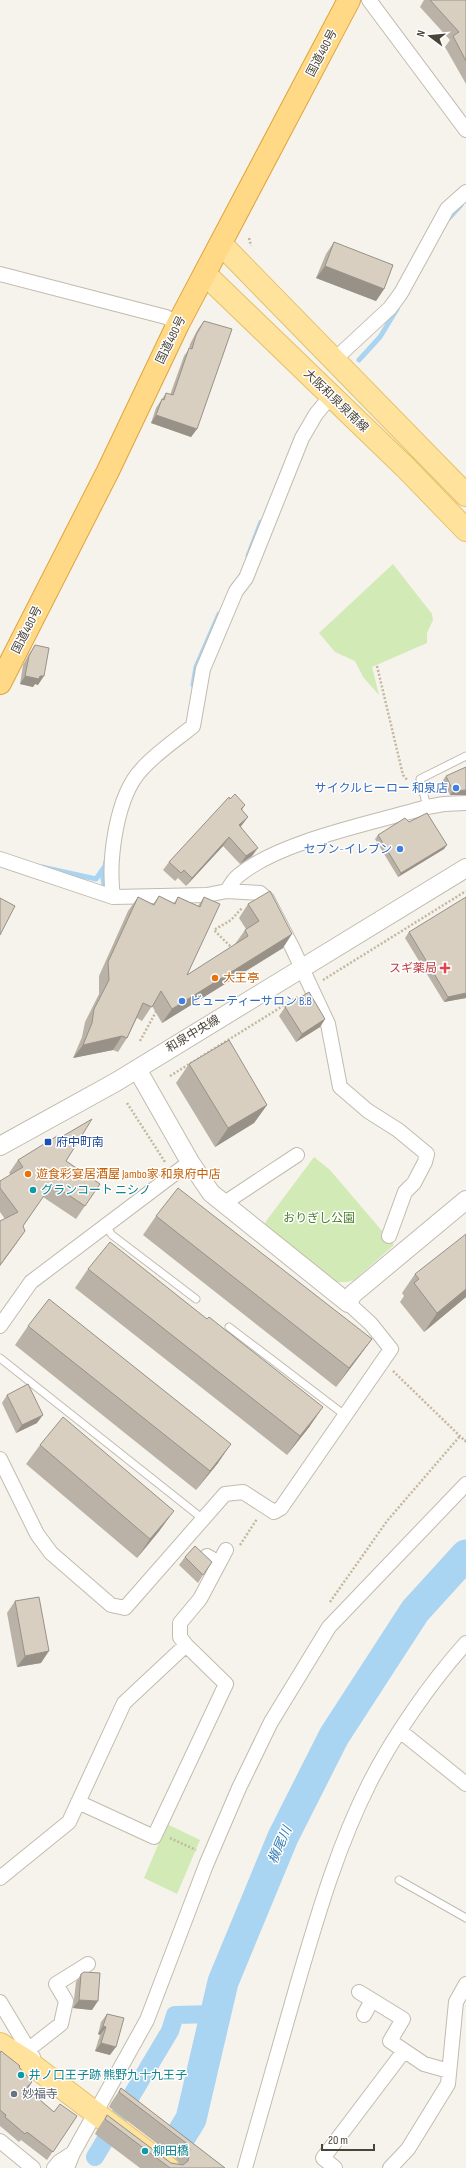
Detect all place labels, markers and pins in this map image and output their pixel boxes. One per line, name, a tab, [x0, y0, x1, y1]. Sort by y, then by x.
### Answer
place label: サイクルヒーロー 和泉店	[315, 781, 448, 796]
marker: サイクルヒーロー 和泉店	[451, 783, 461, 793]
place label: セブン-イレブン	[304, 842, 392, 857]
marker: セブン-イレブン	[395, 844, 405, 854]
place label: スギ薬局	[389, 961, 437, 976]
marker: スギ薬局	[440, 963, 450, 973]
place label: 大王亭	[223, 971, 259, 986]
marker: 大王亭	[210, 973, 220, 983]
place label: ビューティーサロン B.B	[190, 994, 312, 1009]
marker: ビューティーサロン B.B	[177, 996, 187, 1006]
place label: 府中町南	[56, 1135, 104, 1150]
marker: 府中町南	[43, 1137, 53, 1147]
place label: 遊食彩宴居酒屋 Jambo家 和泉府中店	[36, 1167, 221, 1182]
marker: 遊食彩宴居酒屋 Jambo家 和泉府中店	[23, 1169, 33, 1179]
place label: グランコート ニシノ	[41, 1183, 151, 1198]
marker: グランコート ニシノ	[28, 1185, 38, 1195]
place label: 井ノ口王子跡 熊野九十九王子	[29, 2068, 187, 2083]
marker: 井ノ口王子跡 熊野九十九王子	[16, 2070, 26, 2080]
place label: 妙福寺	[22, 2087, 58, 2102]
marker: 妙福寺	[9, 2089, 19, 2099]
place label: 柳田橋	[153, 2144, 189, 2159]
marker: 柳田橋	[140, 2146, 150, 2156]

